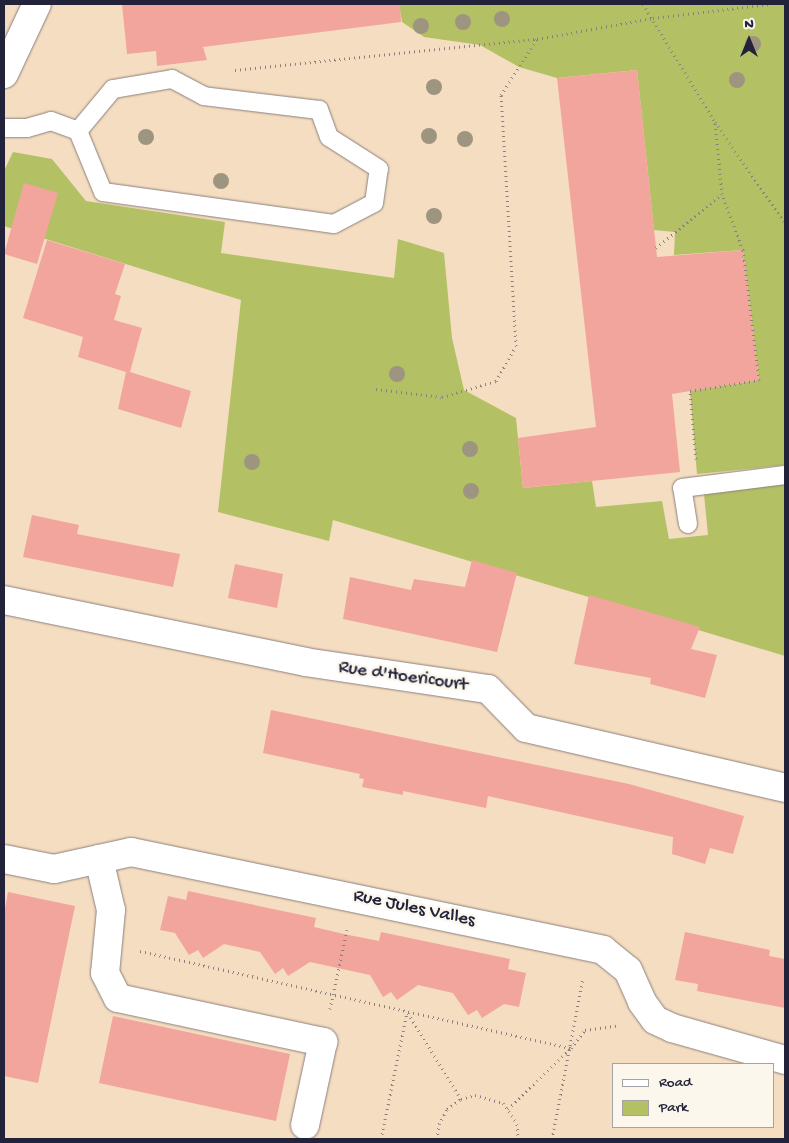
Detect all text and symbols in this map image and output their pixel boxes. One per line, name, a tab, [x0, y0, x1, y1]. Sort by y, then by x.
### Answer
north arrow	[724, 15, 774, 65]
text: N	[744, 16, 754, 33]
street label: Rue d'Hoericourt	[337, 657, 469, 697]
street label: Rue Jules Valles	[351, 885, 477, 933]
legend	[612, 1063, 774, 1128]
text: Road	[659, 1074, 692, 1092]
text: Park	[659, 1099, 688, 1117]

